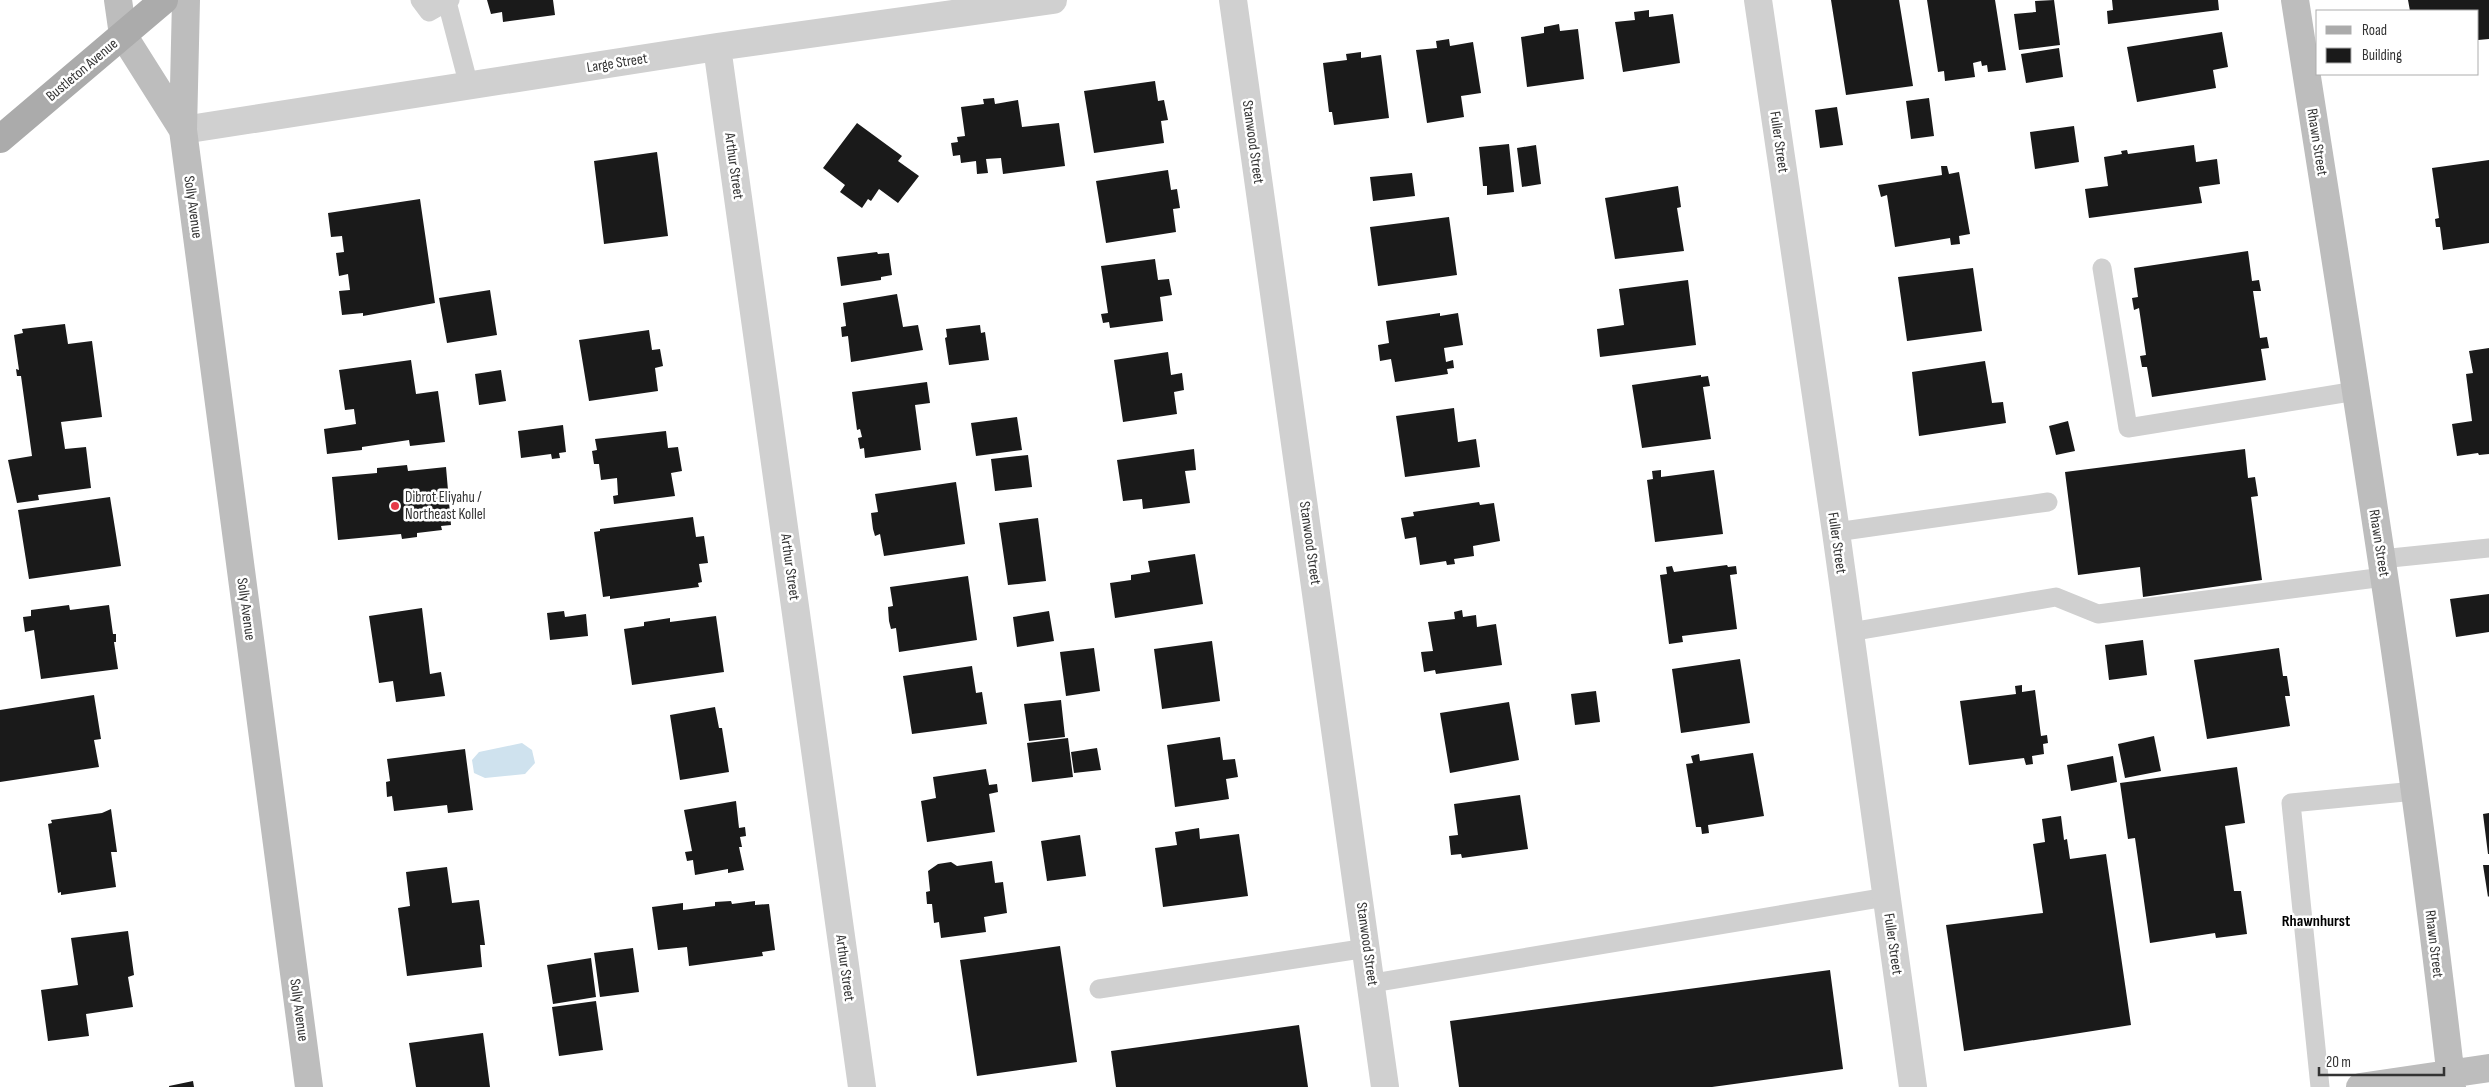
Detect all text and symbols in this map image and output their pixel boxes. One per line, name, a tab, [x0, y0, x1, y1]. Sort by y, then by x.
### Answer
legend	[2316, 10, 2479, 75]
text: Road	[2362, 21, 2387, 40]
street label: Bustleton Avenue	[42, 34, 122, 106]
text: Building	[2362, 46, 2402, 65]
street label: Large Street	[585, 49, 649, 77]
street label: Stanwood Street	[1238, 99, 1268, 185]
street label: Rhawn Street	[2302, 107, 2332, 177]
street label: Fuller Street	[1765, 110, 1793, 174]
street label: Arthur Street	[720, 131, 748, 201]
street label: Solly Avenue	[179, 174, 207, 240]
place label: Dibrot Eliyahu / Northeast Kollel	[405, 488, 486, 524]
marker: Dibrot Eliyahu / Northeast Kollel	[389, 500, 401, 512]
street label: Stanwood Street	[1295, 500, 1325, 586]
street label: Rhawn Street	[2364, 508, 2394, 578]
street label: Fuller Street	[1823, 511, 1851, 575]
street label: Arthur Street	[776, 532, 804, 602]
street label: Solly Avenue	[232, 576, 260, 642]
street label: Stanwood Street	[1352, 901, 1382, 987]
street label: Rhawn Street	[2420, 909, 2448, 979]
street label: Fuller Street	[1879, 912, 1907, 976]
district label: Rhawnhurst	[2282, 912, 2350, 931]
street label: Arthur Street	[831, 933, 859, 1003]
street label: Solly Avenue	[285, 977, 313, 1043]
scale bar	[2319, 1044, 2444, 1076]
text: 20 m	[2326, 1053, 2351, 1072]

